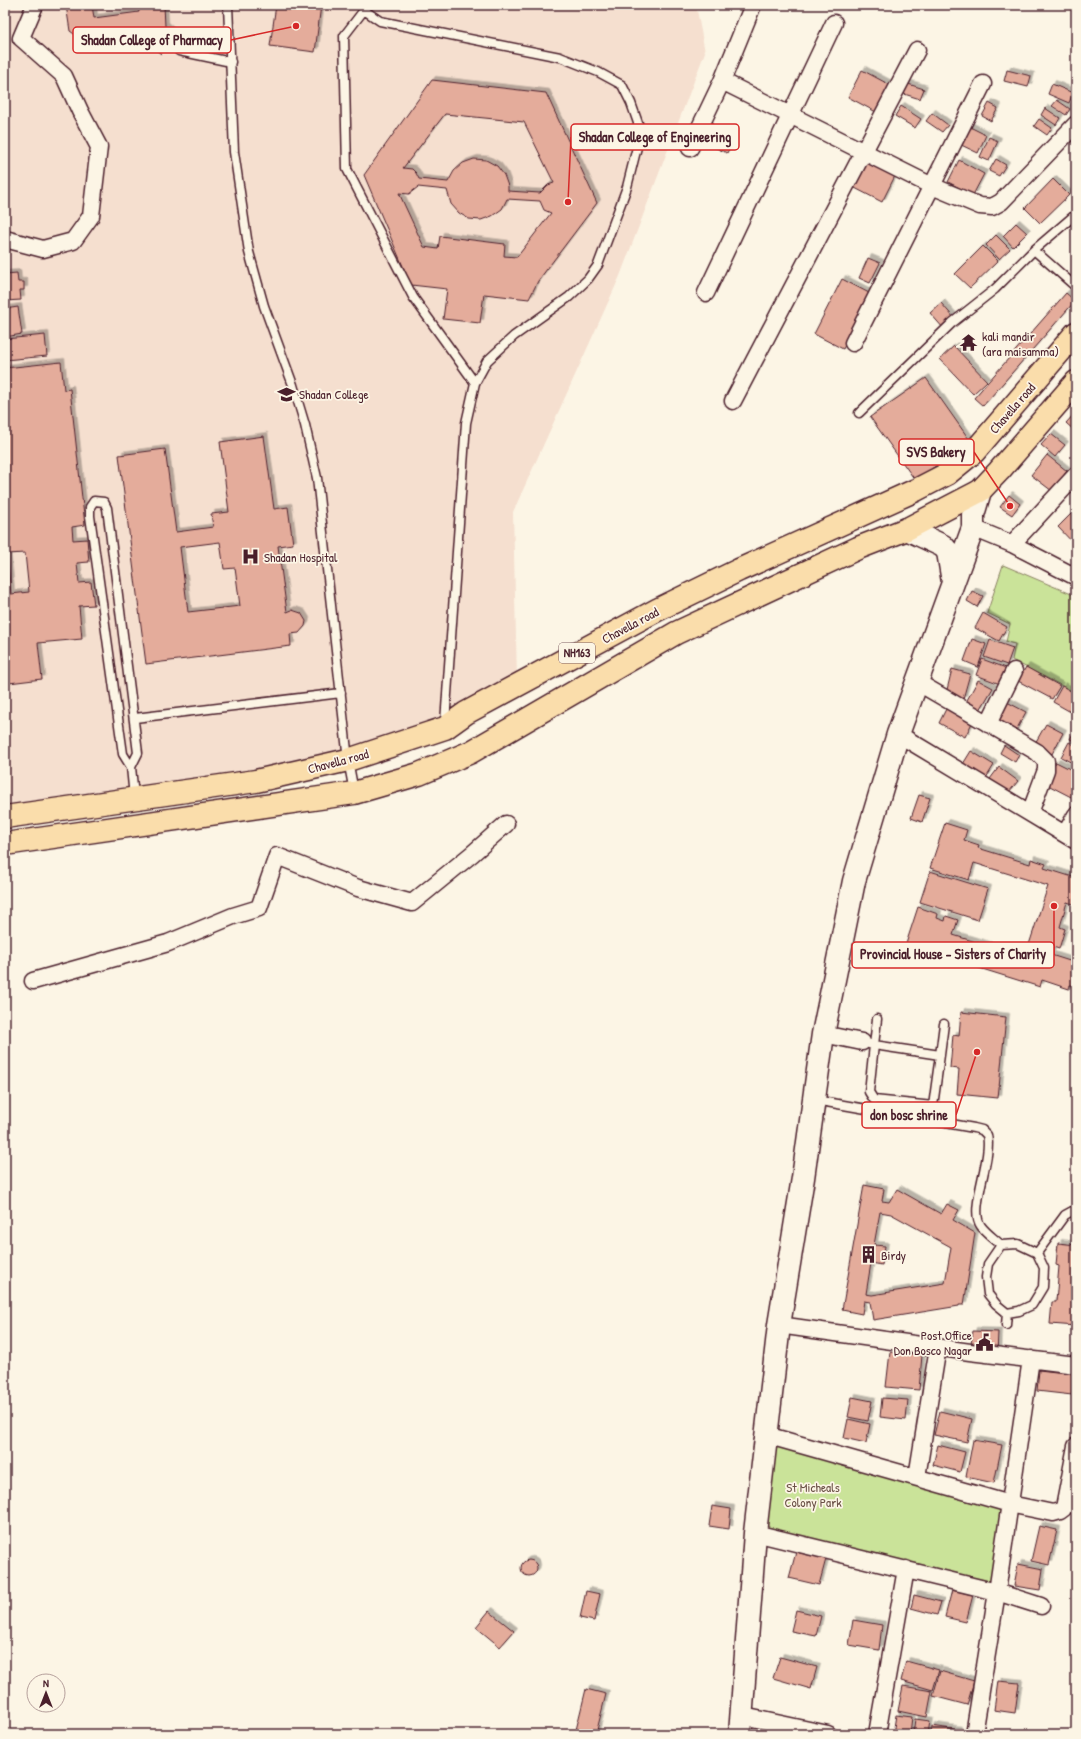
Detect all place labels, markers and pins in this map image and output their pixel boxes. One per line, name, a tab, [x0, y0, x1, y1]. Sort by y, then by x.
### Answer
callout: Shadan College of Pharmacy	[73, 27, 231, 53]
callout: Shadan College of Engineering	[571, 124, 739, 150]
place label: kali mandir (ara maisamma)	[982, 327, 1059, 360]
temple icon: kali mandir (ara maisamma)	[959, 333, 979, 353]
school or university icon: Shadan College	[276, 384, 296, 404]
place label: Shadan College	[299, 385, 369, 403]
callout: SVS Bakery	[899, 439, 974, 465]
hospital icon: Shadan Hospital	[241, 547, 261, 567]
place label: Shadan Hospital	[264, 548, 338, 566]
callout: Provincial House - Sisters of Charity	[852, 942, 1054, 968]
callout: don bosc shrine	[862, 1102, 956, 1128]
building icon: Birdy	[858, 1245, 878, 1265]
place label: Birdy	[881, 1246, 907, 1264]
place label: Post Office Don Bosco Nagar	[894, 1326, 972, 1359]
public building icon: Post Office Don Bosco Nagar	[975, 1332, 995, 1352]

